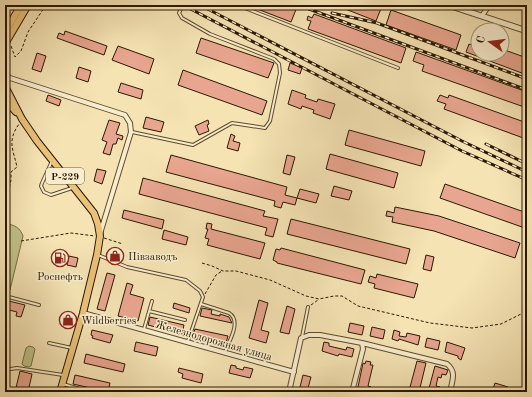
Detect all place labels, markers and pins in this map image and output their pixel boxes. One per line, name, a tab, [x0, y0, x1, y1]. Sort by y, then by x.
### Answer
shop icon: Пiвзаводъ	[105, 246, 125, 266]
fuel station icon: Роснефть	[50, 248, 70, 268]
place label: Пiвзаводъ	[128, 252, 178, 263]
place label: Роснефть	[37, 272, 83, 283]
shop icon: Wildberries	[58, 310, 78, 330]
place label: Wildberries	[81, 316, 137, 327]

